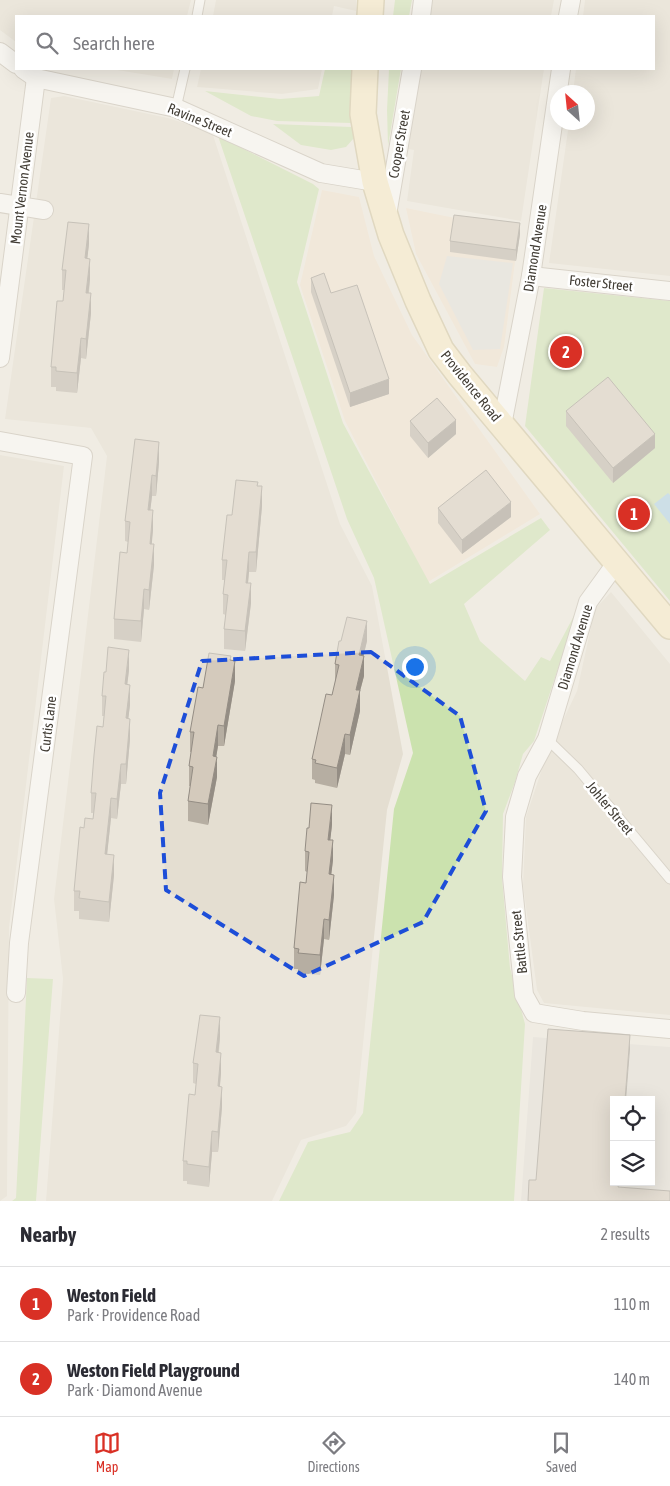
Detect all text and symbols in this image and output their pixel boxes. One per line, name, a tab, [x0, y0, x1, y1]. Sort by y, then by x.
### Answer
search box	[15, 15, 655, 70]
icon: search	[33, 29, 61, 57]
text: Search here	[73, 32, 155, 54]
north arrow	[550, 85, 595, 130]
street label: Ravine Street	[165, 100, 235, 140]
street label: Cooper Street	[385, 109, 413, 179]
street label: Mount Vernon Avenue	[7, 131, 37, 245]
street label: Diamond Avenue	[520, 203, 550, 293]
street label: Foster Street	[568, 272, 634, 294]
pin: 2	[550, 333, 582, 371]
street label: Providence Road	[438, 347, 504, 425]
pin: 1	[618, 495, 650, 533]
street label: Diamond Avenue	[554, 602, 596, 692]
your location	[402, 654, 428, 680]
street label: Curtis Lane	[37, 695, 59, 753]
street label: Johler Street	[583, 778, 637, 838]
street label: Battle Street	[508, 909, 530, 975]
map controls	[610, 1096, 655, 1186]
button: locate	[610, 1096, 655, 1141]
button: layers	[610, 1141, 655, 1186]
text: Nearby	[20, 1222, 76, 1246]
text: 2 results	[600, 1225, 650, 1243]
text: Weston Field	[67, 1284, 156, 1306]
text: 1	[32, 1295, 40, 1313]
text: 110 m	[614, 1295, 650, 1313]
text: Park · Providence Road	[67, 1306, 200, 1324]
text: Weston Field Playground	[67, 1359, 240, 1381]
text: 2	[32, 1370, 40, 1388]
text: 140 m	[614, 1370, 650, 1388]
text: Park · Diamond Avenue	[67, 1381, 202, 1399]
tab: Map	[93, 1429, 121, 1475]
tab: Directions	[307, 1429, 360, 1475]
tab: Saved	[546, 1429, 577, 1475]

